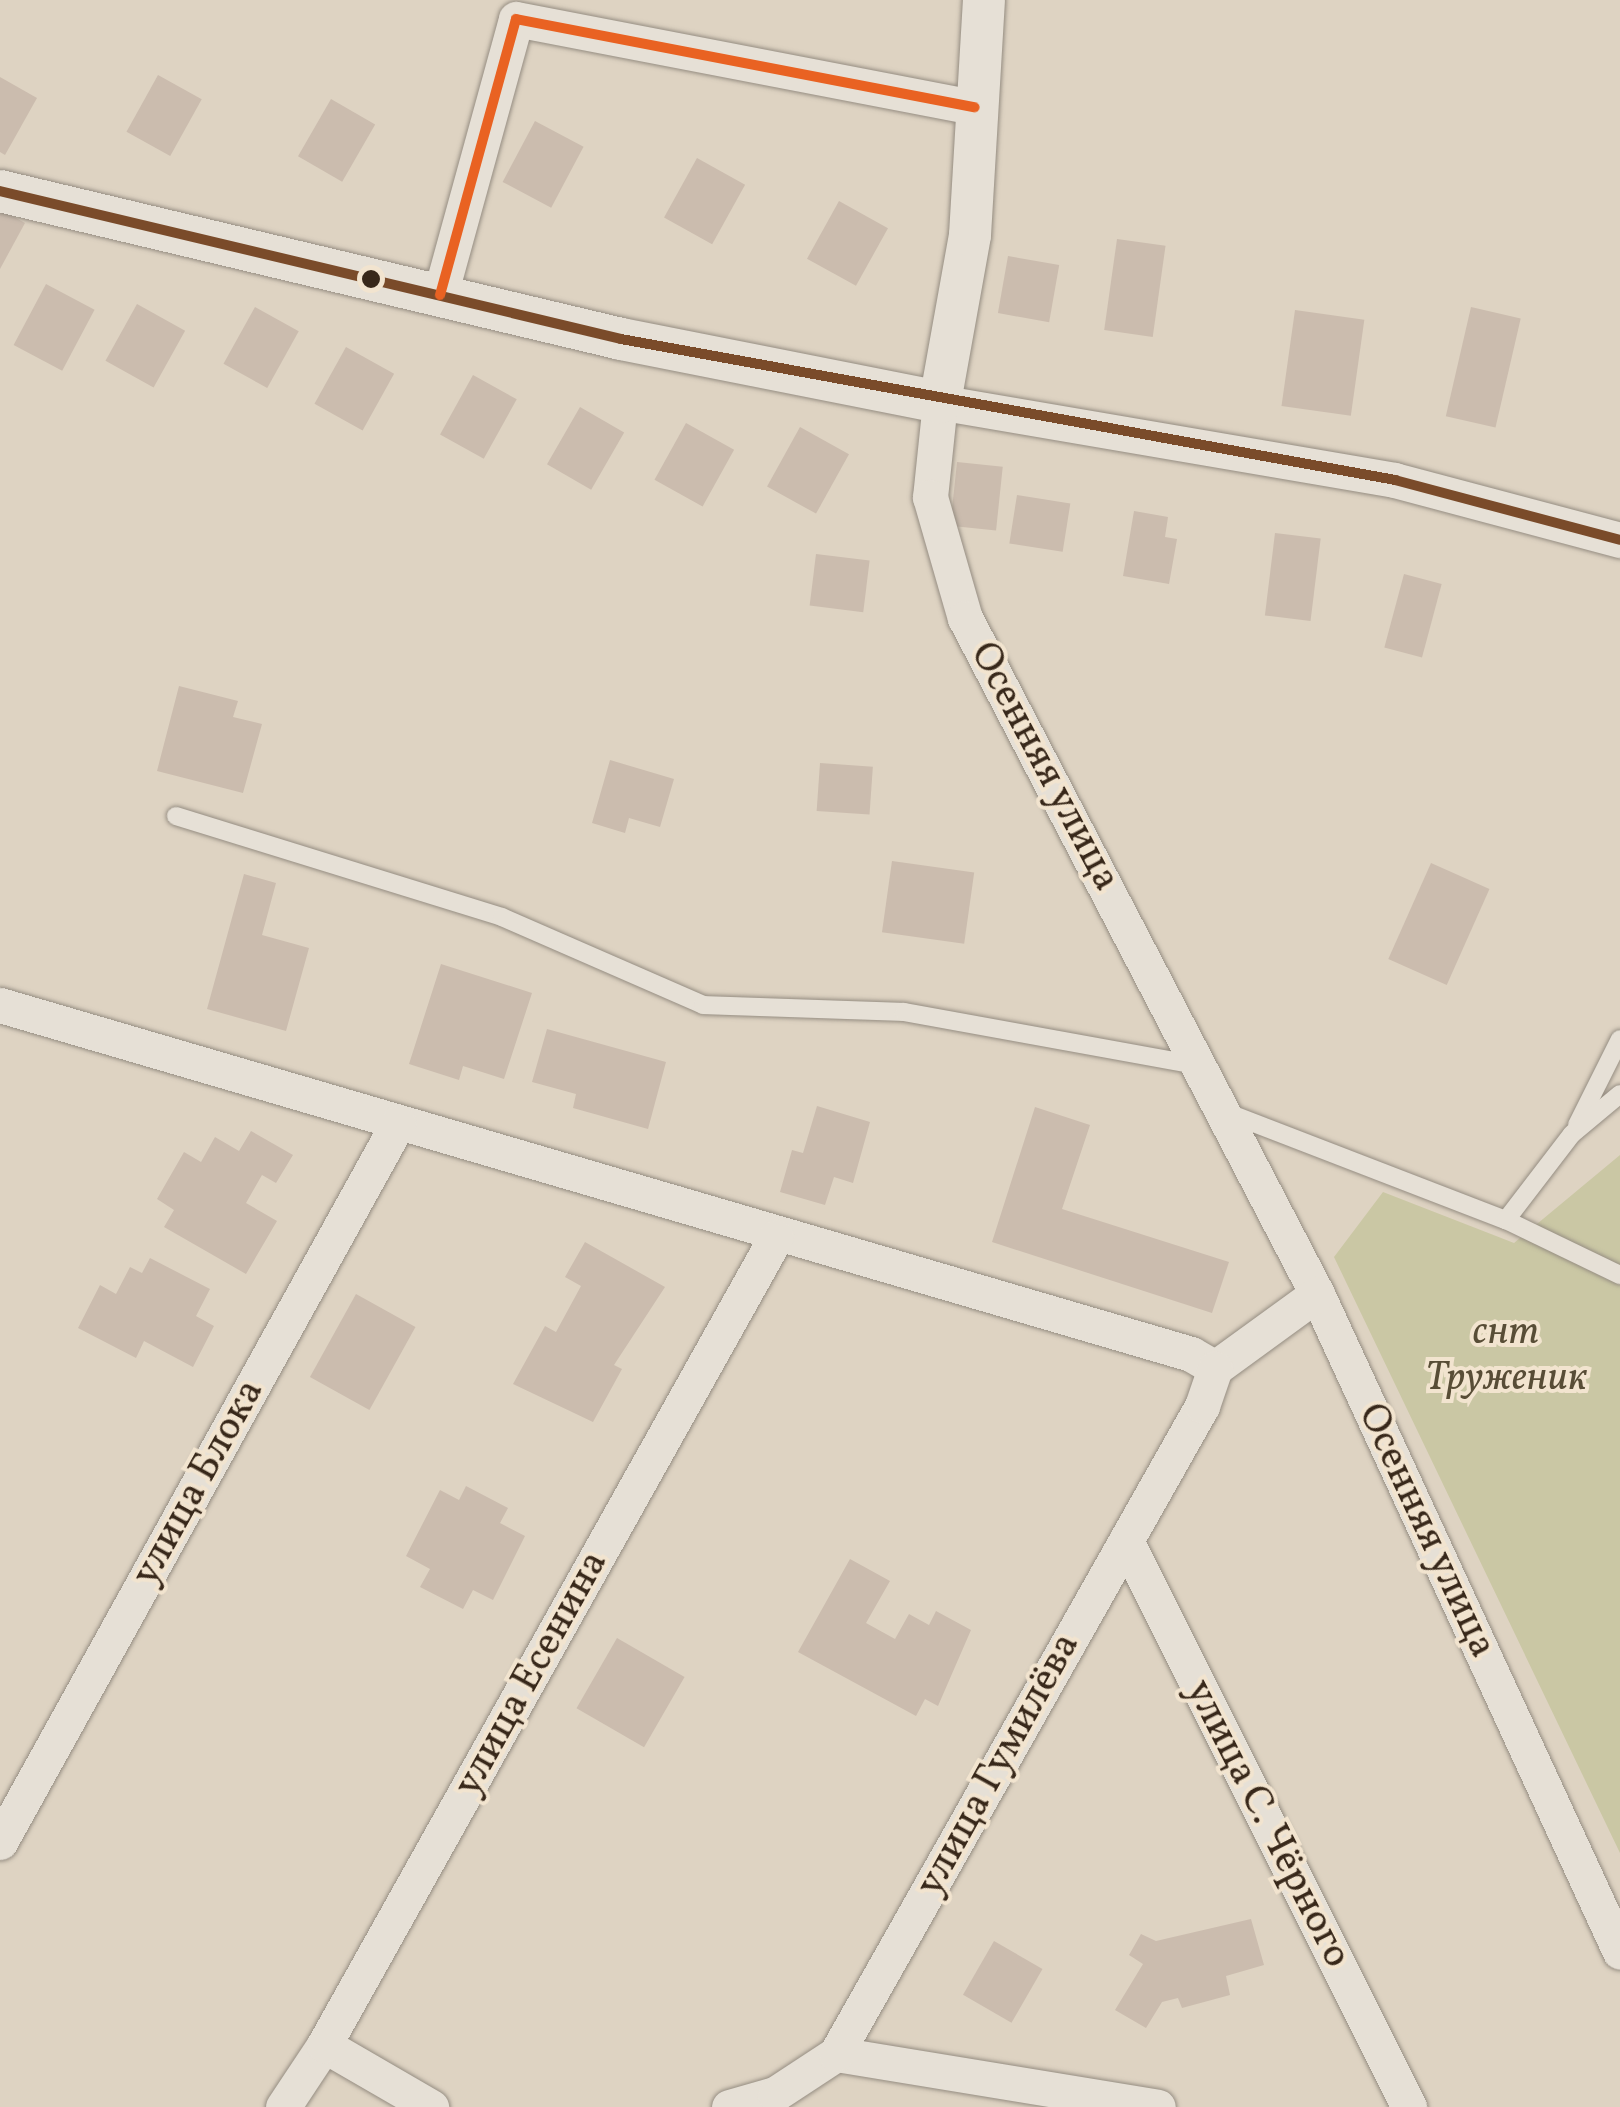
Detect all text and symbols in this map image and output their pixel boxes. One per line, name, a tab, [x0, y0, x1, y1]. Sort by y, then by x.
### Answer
unlabelled marker	[361, 269, 381, 289]
street label: Осенняя улица	[958, 634, 1130, 900]
park label: снт Труженик	[1425, 1309, 1587, 1403]
street label: улица Блока	[123, 1372, 275, 1594]
street label: Осенняя улица	[1346, 1396, 1506, 1666]
street label: улица Есенина	[445, 1543, 619, 1805]
street label: улица Гумилёва	[907, 1625, 1091, 1905]
street label: улица С. Чёрного	[1174, 1672, 1360, 1976]

